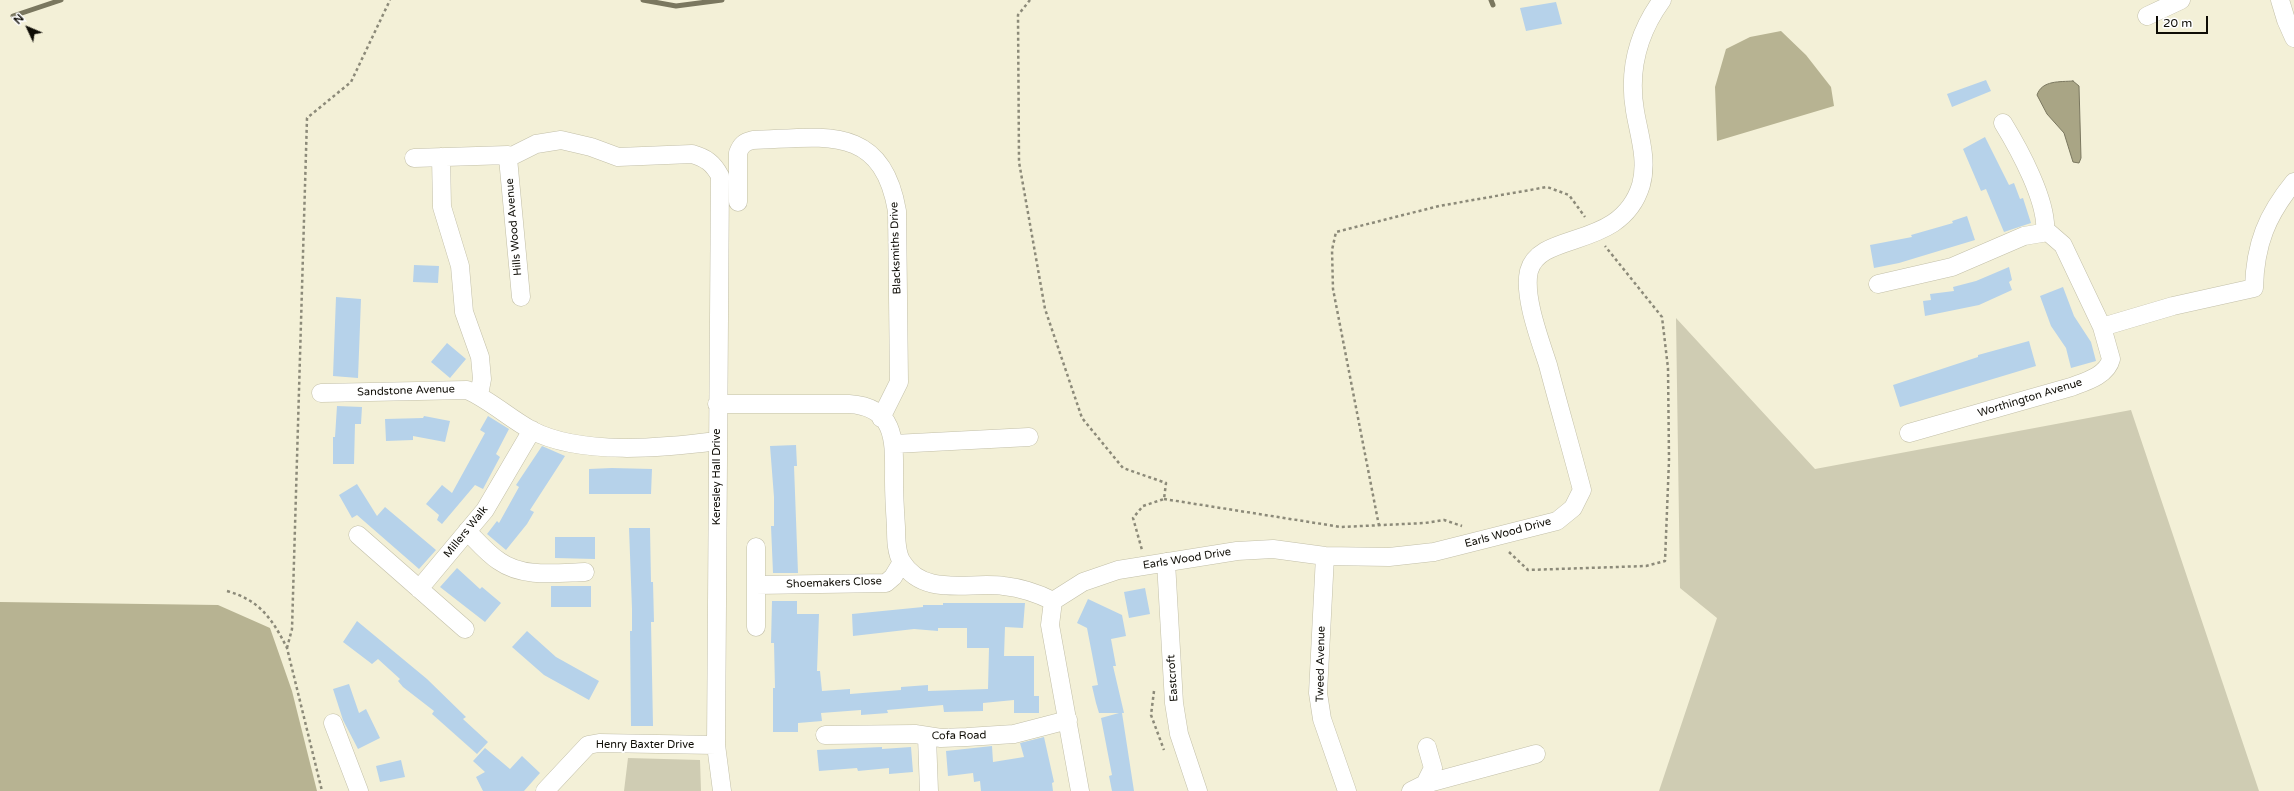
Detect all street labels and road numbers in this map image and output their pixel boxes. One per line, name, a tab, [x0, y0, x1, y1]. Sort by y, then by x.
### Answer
street label: Hills Wood Avenue	[503, 178, 525, 276]
street label: Blacksmiths Drive	[888, 202, 904, 294]
street label: Worthington Avenue	[1976, 376, 2084, 420]
street label: Sandstone Avenue	[357, 383, 455, 399]
street label: Keresley Hall Drive	[710, 429, 724, 525]
street label: Millers Walk	[441, 503, 491, 561]
street label: Earls Wood Drive	[1463, 515, 1553, 551]
street label: Earls Wood Drive	[1142, 546, 1232, 572]
street label: Shoemakers Close	[786, 575, 882, 591]
street label: Tweed Avenue	[1314, 626, 1328, 702]
street label: Eastcroft	[1165, 654, 1181, 702]
street label: Cofa Road	[931, 729, 987, 743]
street label: Henry Baxter Drive	[596, 738, 694, 752]

